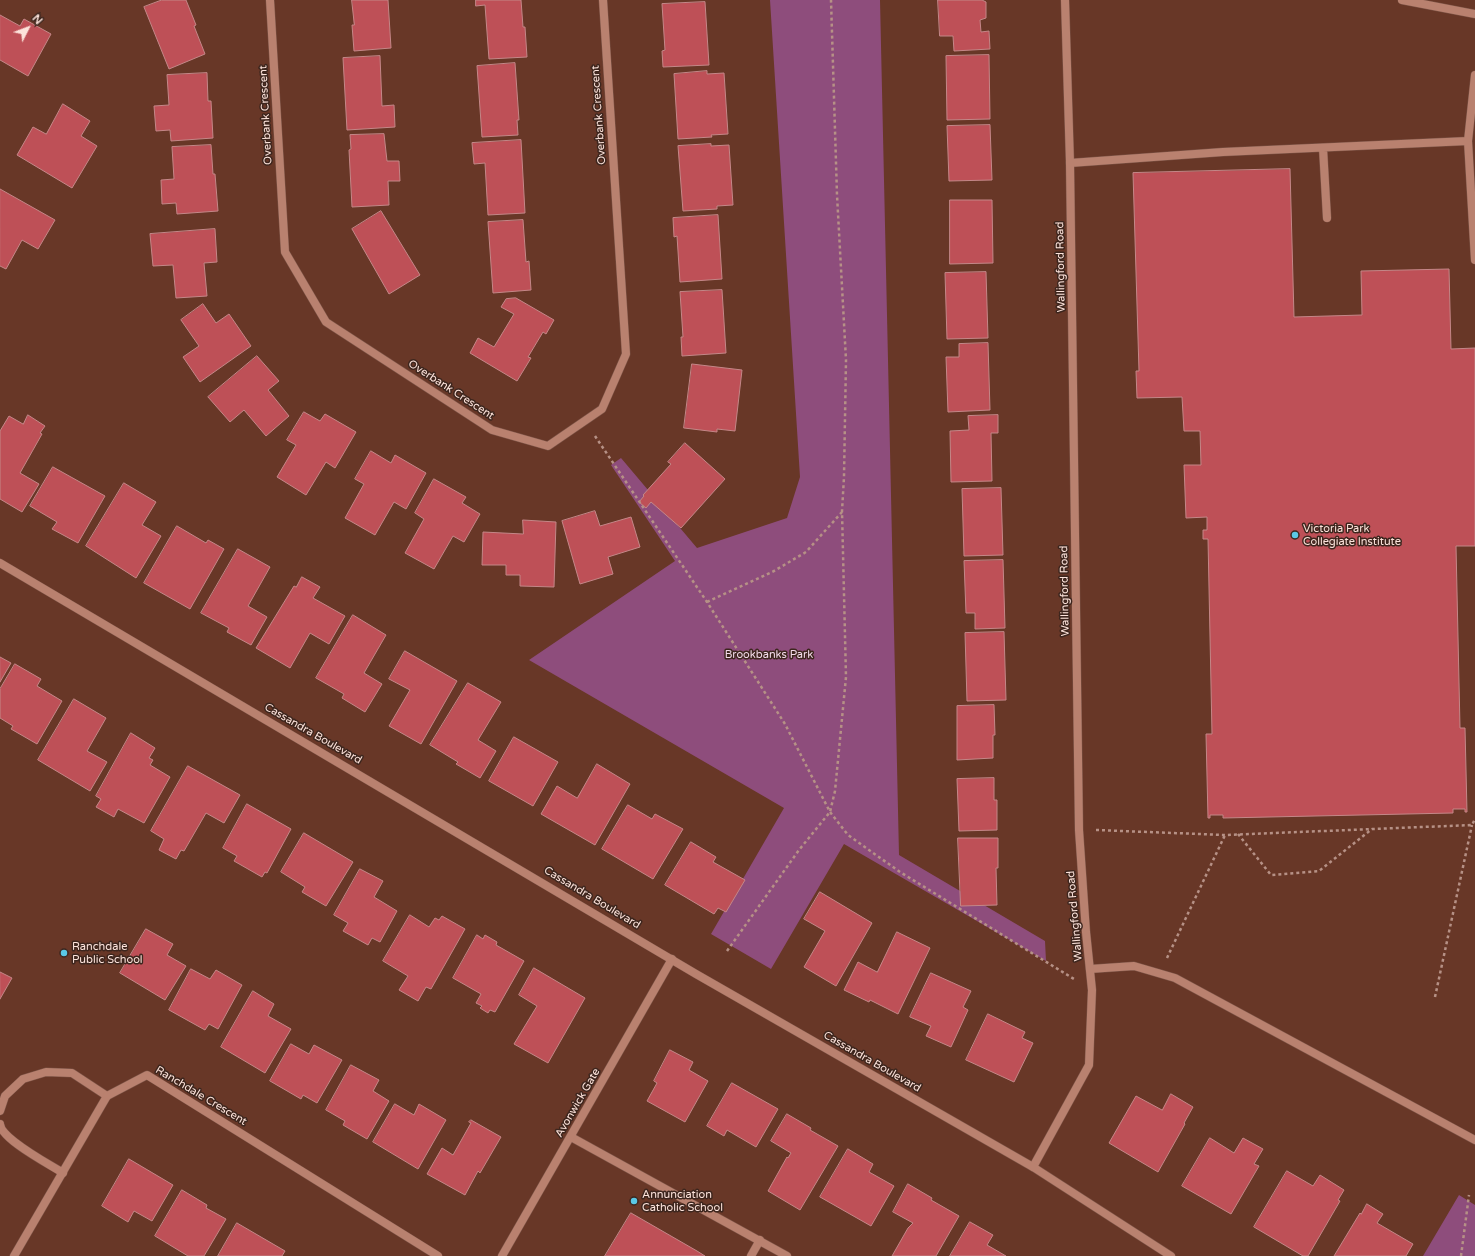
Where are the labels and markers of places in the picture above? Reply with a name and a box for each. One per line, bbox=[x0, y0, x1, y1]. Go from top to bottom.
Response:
place label: Victoria Park Collegiate Institute bbox=[1303, 522, 1401, 548]
marker: Victoria Park Collegiate Institute bbox=[1290, 530, 1300, 540]
place label: Ranchdale Public School bbox=[72, 940, 143, 966]
marker: Ranchdale Public School bbox=[59, 948, 69, 958]
place label: Annunciation Catholic School bbox=[642, 1188, 723, 1214]
marker: Annunciation Catholic School bbox=[629, 1196, 639, 1206]

